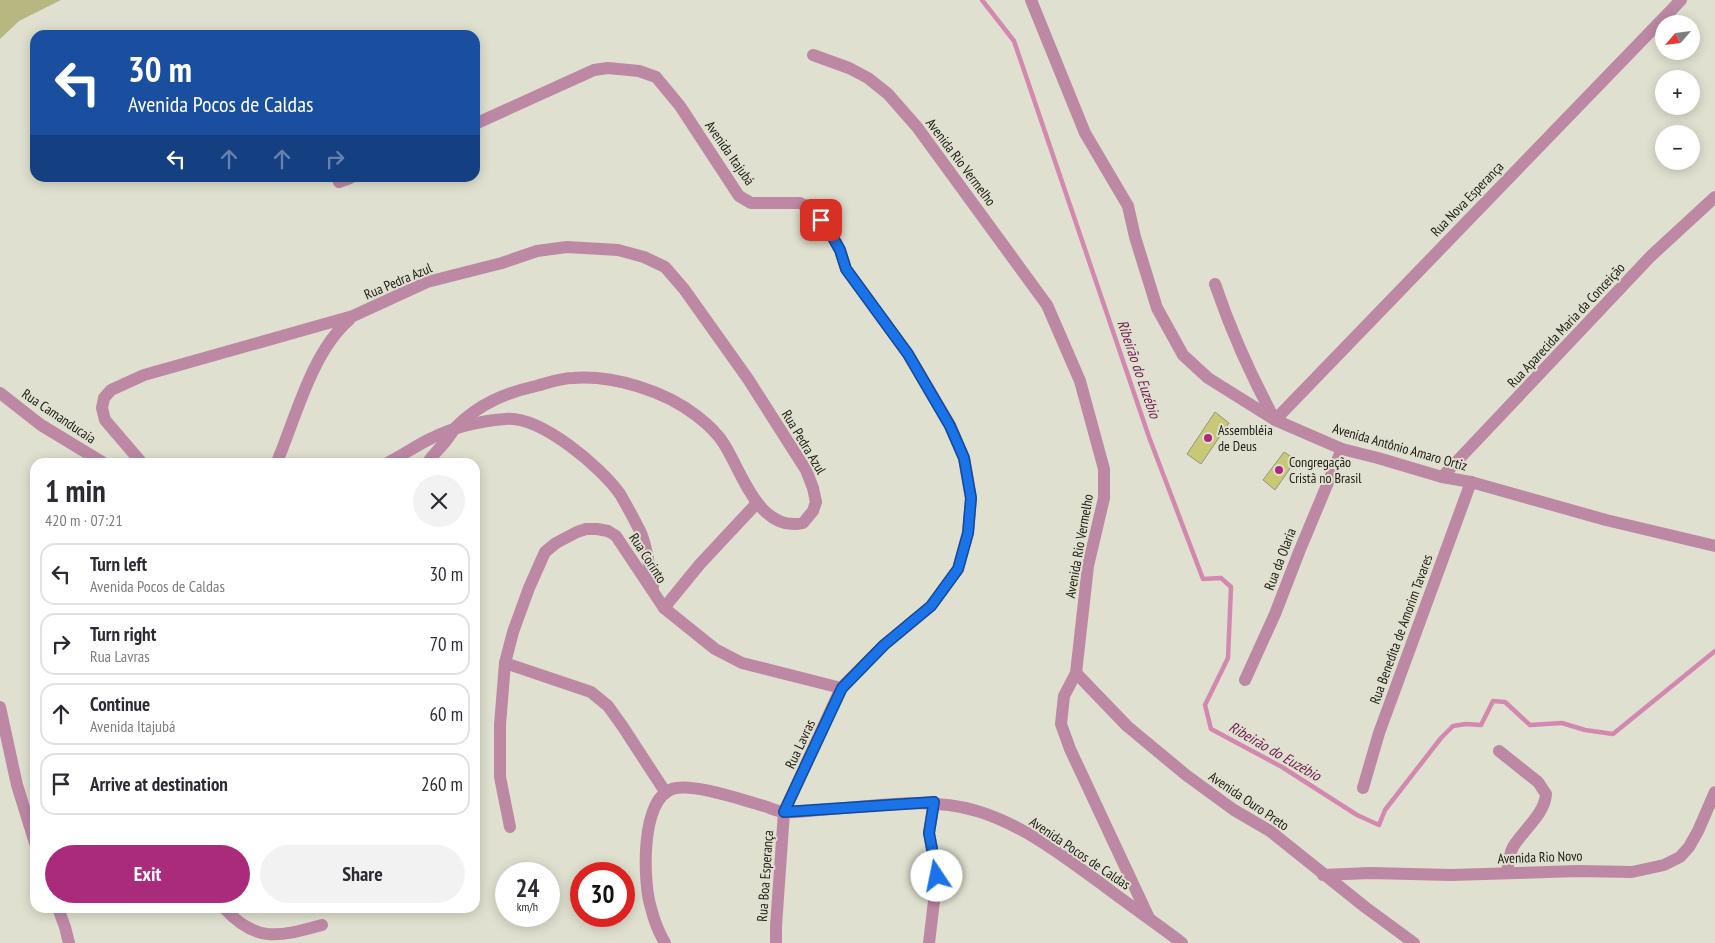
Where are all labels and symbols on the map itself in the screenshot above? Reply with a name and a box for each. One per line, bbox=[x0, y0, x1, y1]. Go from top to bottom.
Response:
north arrow bbox=[1655, 15, 1700, 60]
street label: Avenida Rio Vermelho bbox=[922, 114, 1000, 210]
street label: Avenida Itajubá bbox=[701, 117, 759, 189]
street label: Rua Nova Esperança bbox=[1427, 158, 1507, 240]
pin bbox=[800, 199, 842, 241]
street label: Rua Pedra Azul bbox=[361, 258, 435, 303]
street label: Rua Aparecida Maria da Conceição bbox=[1503, 259, 1629, 391]
water label: Ribeirão do Euzébio bbox=[1113, 317, 1165, 422]
street label: Rua Camanducaia bbox=[19, 385, 99, 447]
street label: Rua Pedra Azul bbox=[778, 407, 831, 478]
street label: Avenida Antônio Amaro Ortiz bbox=[1331, 419, 1469, 475]
place label: Assembléia de Deus bbox=[1218, 421, 1273, 455]
marker: Assembléia de Deus bbox=[1202, 432, 1214, 444]
place label: Congregação Cristã no Brasil bbox=[1289, 453, 1362, 487]
marker: Congregação Cristã no Brasil bbox=[1273, 464, 1285, 476]
street label: Avenida Rio Vermelho bbox=[1061, 493, 1097, 599]
street label: Rua da Olaria bbox=[1260, 525, 1300, 593]
street label: Rua Corinto bbox=[625, 530, 671, 586]
street label: Rua Benedita de Amorim Tavares bbox=[1366, 551, 1437, 706]
street label: Rua Lavras bbox=[781, 716, 819, 771]
water label: Ribeirão do Euzébio bbox=[1226, 717, 1326, 786]
street label: Avenida Ouro Preto bbox=[1205, 767, 1293, 835]
street label: Avenida Pocos de Caldas bbox=[1026, 813, 1134, 894]
street label: Rua Boa Esperança bbox=[753, 830, 777, 922]
street label: Avenida Rio Novo bbox=[1497, 847, 1583, 867]
position arrow bbox=[910, 849, 962, 901]
speed limit sign: 30 bbox=[570, 862, 635, 927]

